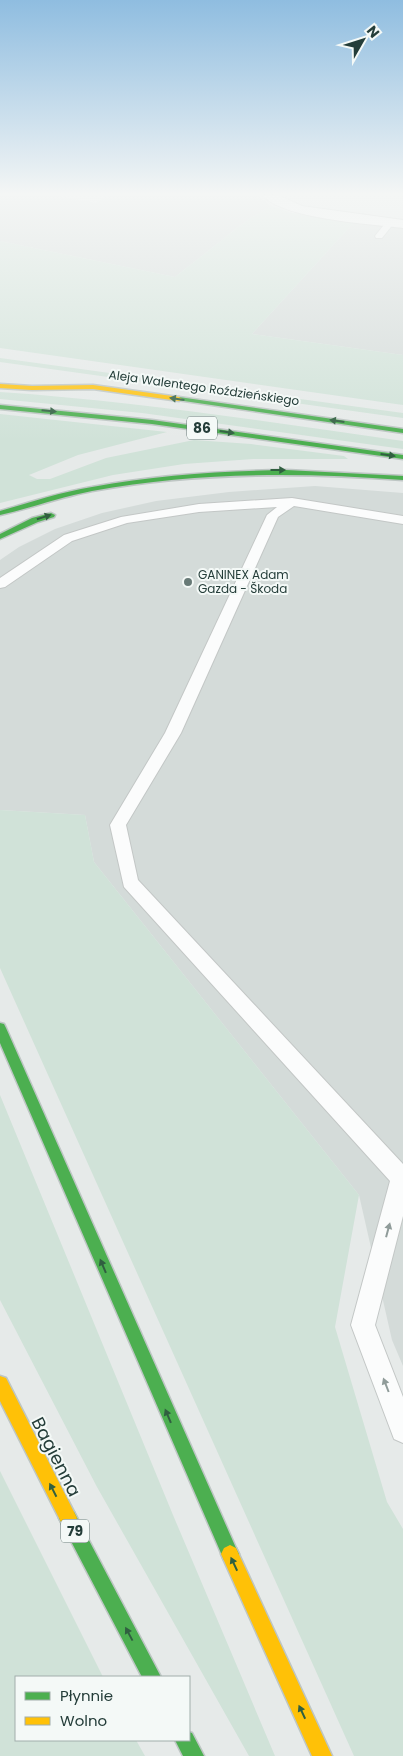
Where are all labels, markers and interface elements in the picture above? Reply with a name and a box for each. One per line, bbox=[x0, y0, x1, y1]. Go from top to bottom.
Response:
north arrow bbox=[338, 15, 388, 65]
text: N bbox=[362, 21, 384, 42]
street label: Aleja Walentego Roździeńskiego bbox=[108, 366, 301, 409]
one-way arrow bbox=[168, 394, 184, 402]
one-way arrow bbox=[41, 407, 57, 415]
road number: 86 bbox=[187, 416, 217, 439]
one-way arrow bbox=[329, 417, 345, 425]
one-way arrow bbox=[220, 428, 236, 436]
one-way arrow bbox=[381, 451, 397, 459]
one-way arrow bbox=[270, 466, 286, 474]
one-way arrow bbox=[37, 513, 52, 520]
place label: GANINEX Adam Gazda - Škoda bbox=[198, 566, 289, 597]
marker: GANINEX Adam Gazda - Škoda bbox=[182, 576, 194, 588]
one-way arrow bbox=[384, 1222, 392, 1237]
one-way arrow bbox=[99, 1259, 107, 1273]
one-way arrow bbox=[382, 1377, 390, 1392]
one-way arrow bbox=[163, 1408, 171, 1423]
street label: Bagienna bbox=[26, 1413, 87, 1501]
one-way arrow bbox=[49, 1483, 57, 1498]
road number: 79 bbox=[61, 1520, 89, 1542]
one-way arrow bbox=[230, 1557, 238, 1571]
one-way arrow bbox=[125, 1627, 133, 1642]
legend bbox=[15, 1676, 190, 1741]
text: Płynnie bbox=[60, 1685, 113, 1706]
one-way arrow bbox=[297, 1705, 305, 1719]
text: Wolno bbox=[60, 1710, 107, 1731]

